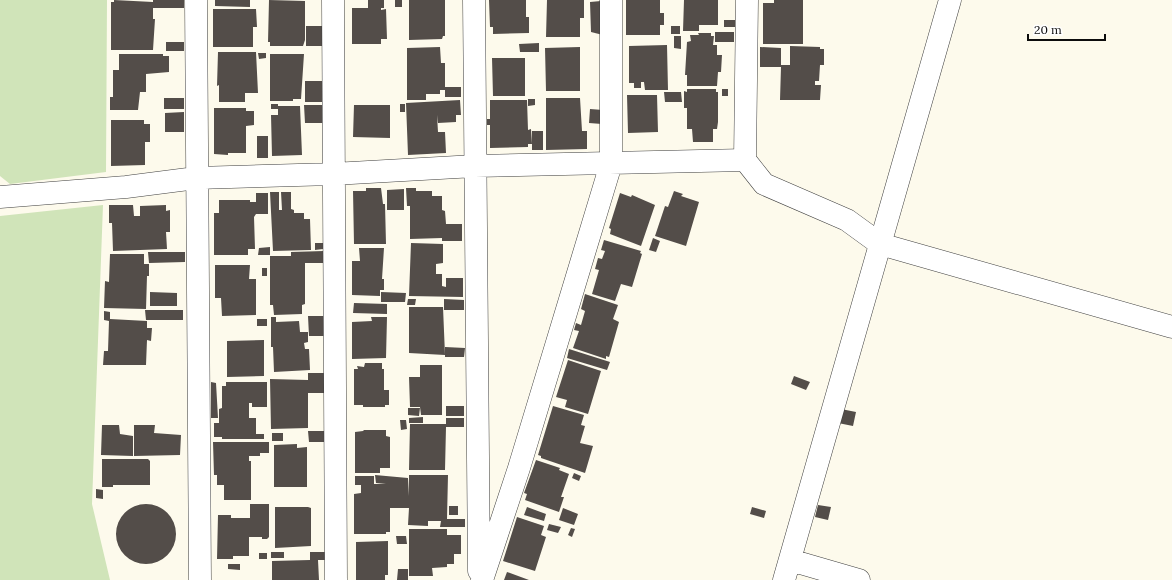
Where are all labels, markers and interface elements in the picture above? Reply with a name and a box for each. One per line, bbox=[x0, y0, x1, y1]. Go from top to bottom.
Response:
scale bar bbox=[1028, 16, 1105, 42]
text: 20 m bbox=[1034, 22, 1062, 37]

